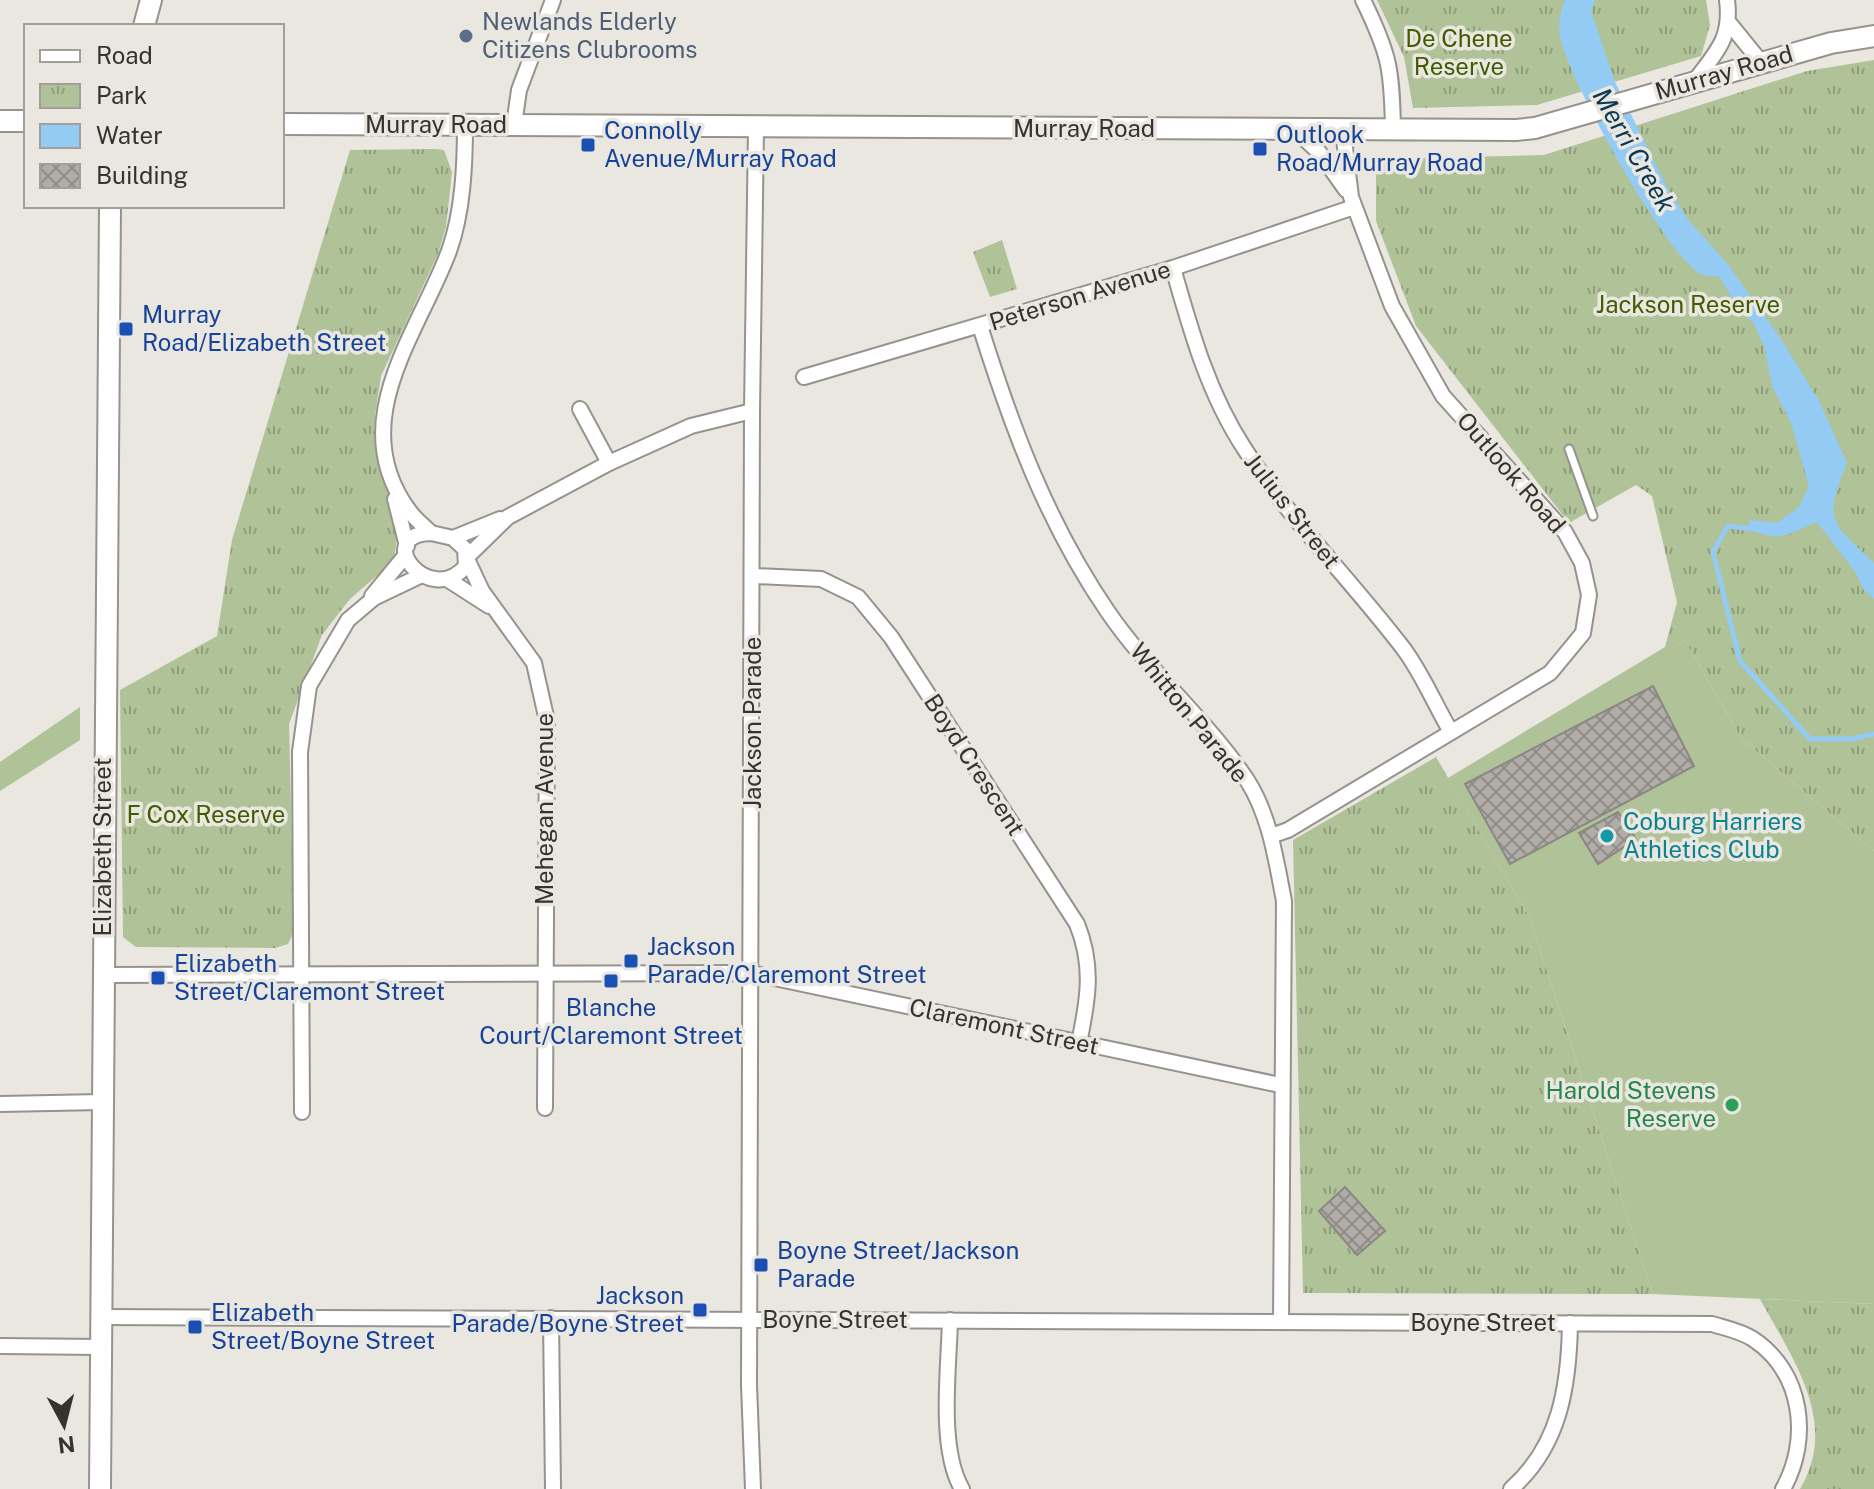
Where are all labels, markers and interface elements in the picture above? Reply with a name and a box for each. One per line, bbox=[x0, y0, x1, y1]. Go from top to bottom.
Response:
place label: Newlands Elderly Citizens Clubrooms bbox=[482, 7, 697, 63]
legend bbox=[24, 24, 284, 208]
park label: De Chene Reserve bbox=[1405, 24, 1513, 80]
marker: Newlands Elderly Citizens Clubrooms bbox=[457, 27, 475, 45]
street label: Murray Road bbox=[1652, 39, 1796, 105]
text: Road bbox=[96, 41, 153, 69]
text: Park bbox=[96, 81, 147, 109]
water label: Merri Creek bbox=[1587, 82, 1682, 217]
street label: Murray Road bbox=[365, 110, 507, 138]
street label: Murray Road bbox=[1013, 114, 1155, 142]
place label: Connolly Avenue/Murray Road bbox=[604, 116, 837, 172]
place label: Outlook Road/Murray Road bbox=[1276, 120, 1483, 176]
text: Water bbox=[96, 121, 163, 149]
marker: Connolly Avenue/Murray Road bbox=[579, 136, 597, 154]
marker: Outlook Road/Murray Road bbox=[1251, 140, 1269, 158]
text: Building bbox=[96, 161, 188, 189]
street label: Peterson Avenue bbox=[986, 254, 1174, 336]
park label: Jackson Reserve bbox=[1596, 290, 1780, 318]
place label: Murray Road/Elizabeth Street bbox=[142, 300, 386, 356]
marker: Murray Road/Elizabeth Street bbox=[117, 320, 135, 338]
street label: Outlook Road bbox=[1452, 406, 1572, 538]
street label: Julius Street bbox=[1239, 447, 1346, 574]
street label: Jackson Parade bbox=[738, 637, 766, 809]
street label: Whitton Parade bbox=[1125, 637, 1255, 788]
street label: Boyd Crescent bbox=[919, 689, 1031, 840]
street label: Mehegan Avenue bbox=[530, 713, 558, 905]
street label: Elizabeth Street bbox=[88, 757, 116, 937]
park label: F Cox Reserve bbox=[127, 800, 285, 828]
place label: Coburg Harriers Athletics Club bbox=[1623, 807, 1803, 863]
marker: Coburg Harriers Athletics Club bbox=[1598, 827, 1616, 845]
place label: Jackson Parade/Claremont Street bbox=[647, 932, 927, 988]
place label: Elizabeth Street/Claremont Street bbox=[174, 949, 445, 1005]
marker: Jackson Parade/Claremont Street bbox=[622, 952, 640, 970]
marker: Elizabeth Street/Claremont Street bbox=[149, 969, 167, 987]
marker: Blanche Court/Claremont Street bbox=[602, 972, 620, 990]
street label: Claremont Street bbox=[907, 992, 1101, 1060]
place label: Blanche Court/Claremont Street bbox=[479, 993, 743, 1049]
place label: Harold Stevens Reserve bbox=[1546, 1076, 1716, 1132]
marker: Harold Stevens Reserve bbox=[1723, 1096, 1741, 1114]
place label: Boyne Street/Jackson Parade bbox=[777, 1236, 1019, 1292]
marker: Boyne Street/Jackson Parade bbox=[752, 1256, 770, 1274]
place label: Jackson Parade/Boyne Street bbox=[451, 1281, 684, 1337]
place label: Elizabeth Street/Boyne Street bbox=[211, 1298, 435, 1354]
marker: Jackson Parade/Boyne Street bbox=[691, 1301, 709, 1319]
street label: Boyne Street bbox=[762, 1305, 908, 1333]
street label: Boyne Street bbox=[1410, 1308, 1556, 1336]
marker: Elizabeth Street/Boyne Street bbox=[186, 1318, 204, 1336]
north arrow bbox=[24, 1385, 104, 1465]
text: N bbox=[56, 1431, 77, 1459]

